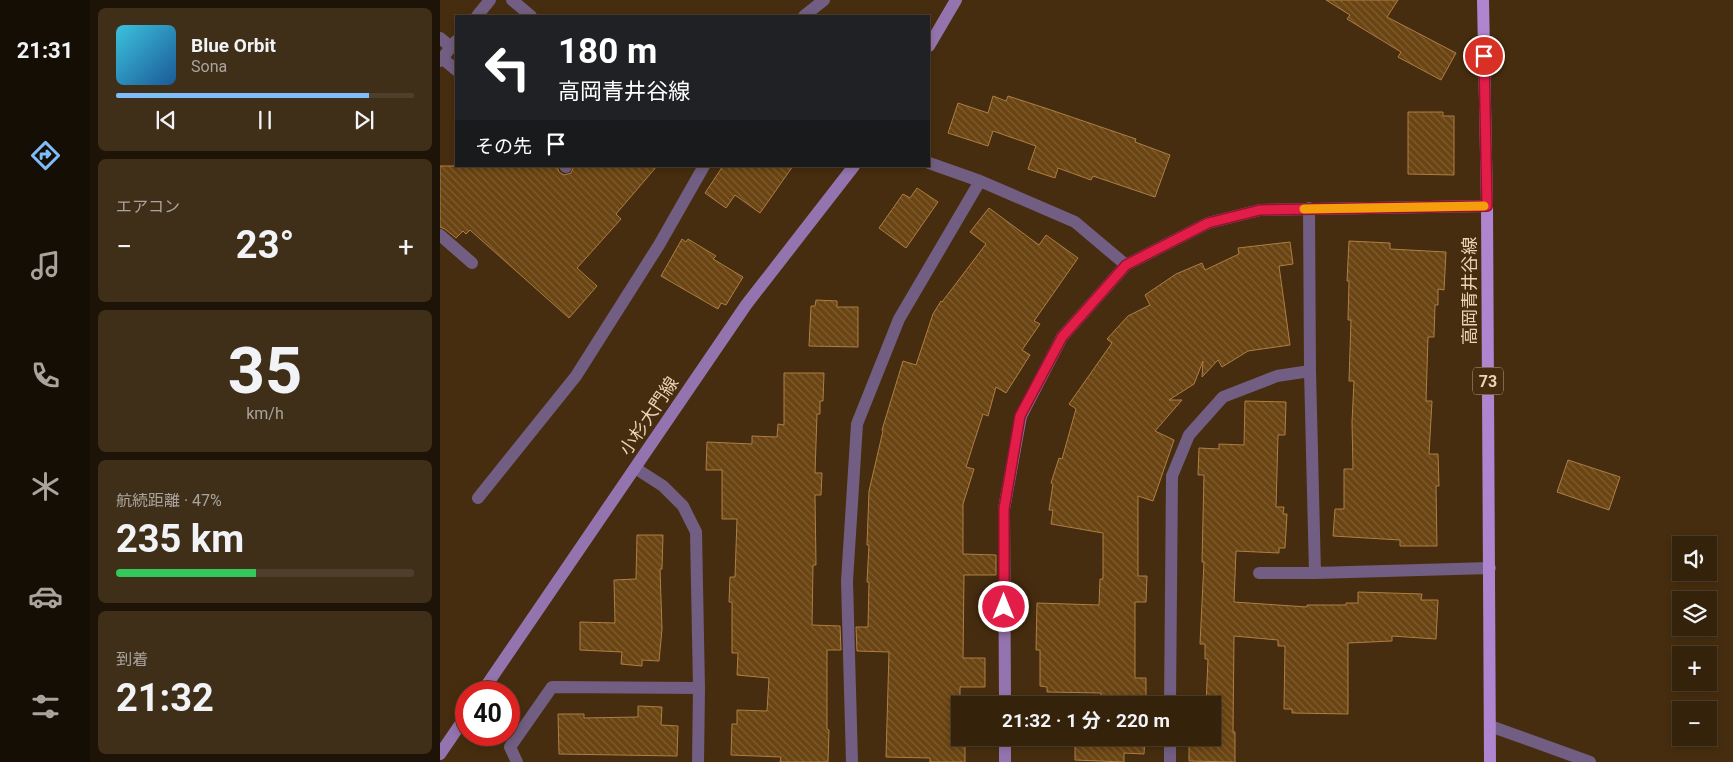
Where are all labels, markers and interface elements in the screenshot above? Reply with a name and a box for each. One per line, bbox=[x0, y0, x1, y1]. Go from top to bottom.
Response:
text: 180 m bbox=[558, 31, 657, 72]
text: Blue Orbit bbox=[191, 34, 276, 57]
icon: left bbox=[475, 35, 540, 100]
pin bbox=[1463, 35, 1505, 77]
text: 21:31 bbox=[17, 38, 73, 63]
icon: arrive bbox=[1470, 42, 1498, 70]
text: Sona bbox=[191, 57, 227, 76]
text: 高岡青井谷線 bbox=[558, 79, 690, 104]
icon: previous bbox=[152, 106, 180, 134]
icon: pause bbox=[251, 106, 279, 134]
icon: next bbox=[350, 106, 378, 134]
icon: arrive bbox=[542, 130, 570, 158]
text: その先 bbox=[475, 135, 532, 158]
icon: directions bbox=[28, 138, 63, 173]
text: エアコン bbox=[116, 197, 180, 216]
text: 23° bbox=[236, 223, 294, 267]
text: − bbox=[116, 230, 132, 263]
text: + bbox=[398, 230, 414, 263]
street label: 高岡青井谷線 bbox=[1459, 237, 1480, 345]
icon: music bbox=[28, 248, 63, 283]
text: 35 bbox=[228, 333, 302, 409]
icon: phone bbox=[28, 358, 63, 393]
road number: 73 bbox=[1473, 368, 1503, 394]
street label: 小杉大門線 bbox=[615, 373, 682, 459]
text: km/h bbox=[246, 404, 284, 423]
icon: climate bbox=[28, 469, 63, 504]
text: 航続距離 · 47% bbox=[116, 491, 222, 510]
text: 235 km bbox=[116, 517, 244, 561]
map controls bbox=[1672, 536, 1717, 746]
button: sound bbox=[1672, 536, 1717, 581]
icon: car bbox=[28, 579, 63, 614]
position arrow bbox=[977, 580, 1029, 632]
button: layers bbox=[1672, 591, 1717, 636]
button: + bbox=[1672, 646, 1717, 691]
text: 到着 bbox=[116, 650, 148, 669]
text: 21:32 bbox=[116, 676, 214, 720]
speed limit sign: 40 bbox=[455, 681, 520, 746]
icon: filters bbox=[28, 689, 63, 724]
button: − bbox=[1672, 701, 1717, 746]
text: 21:32 · 1 分 · 220 m bbox=[1002, 709, 1170, 732]

